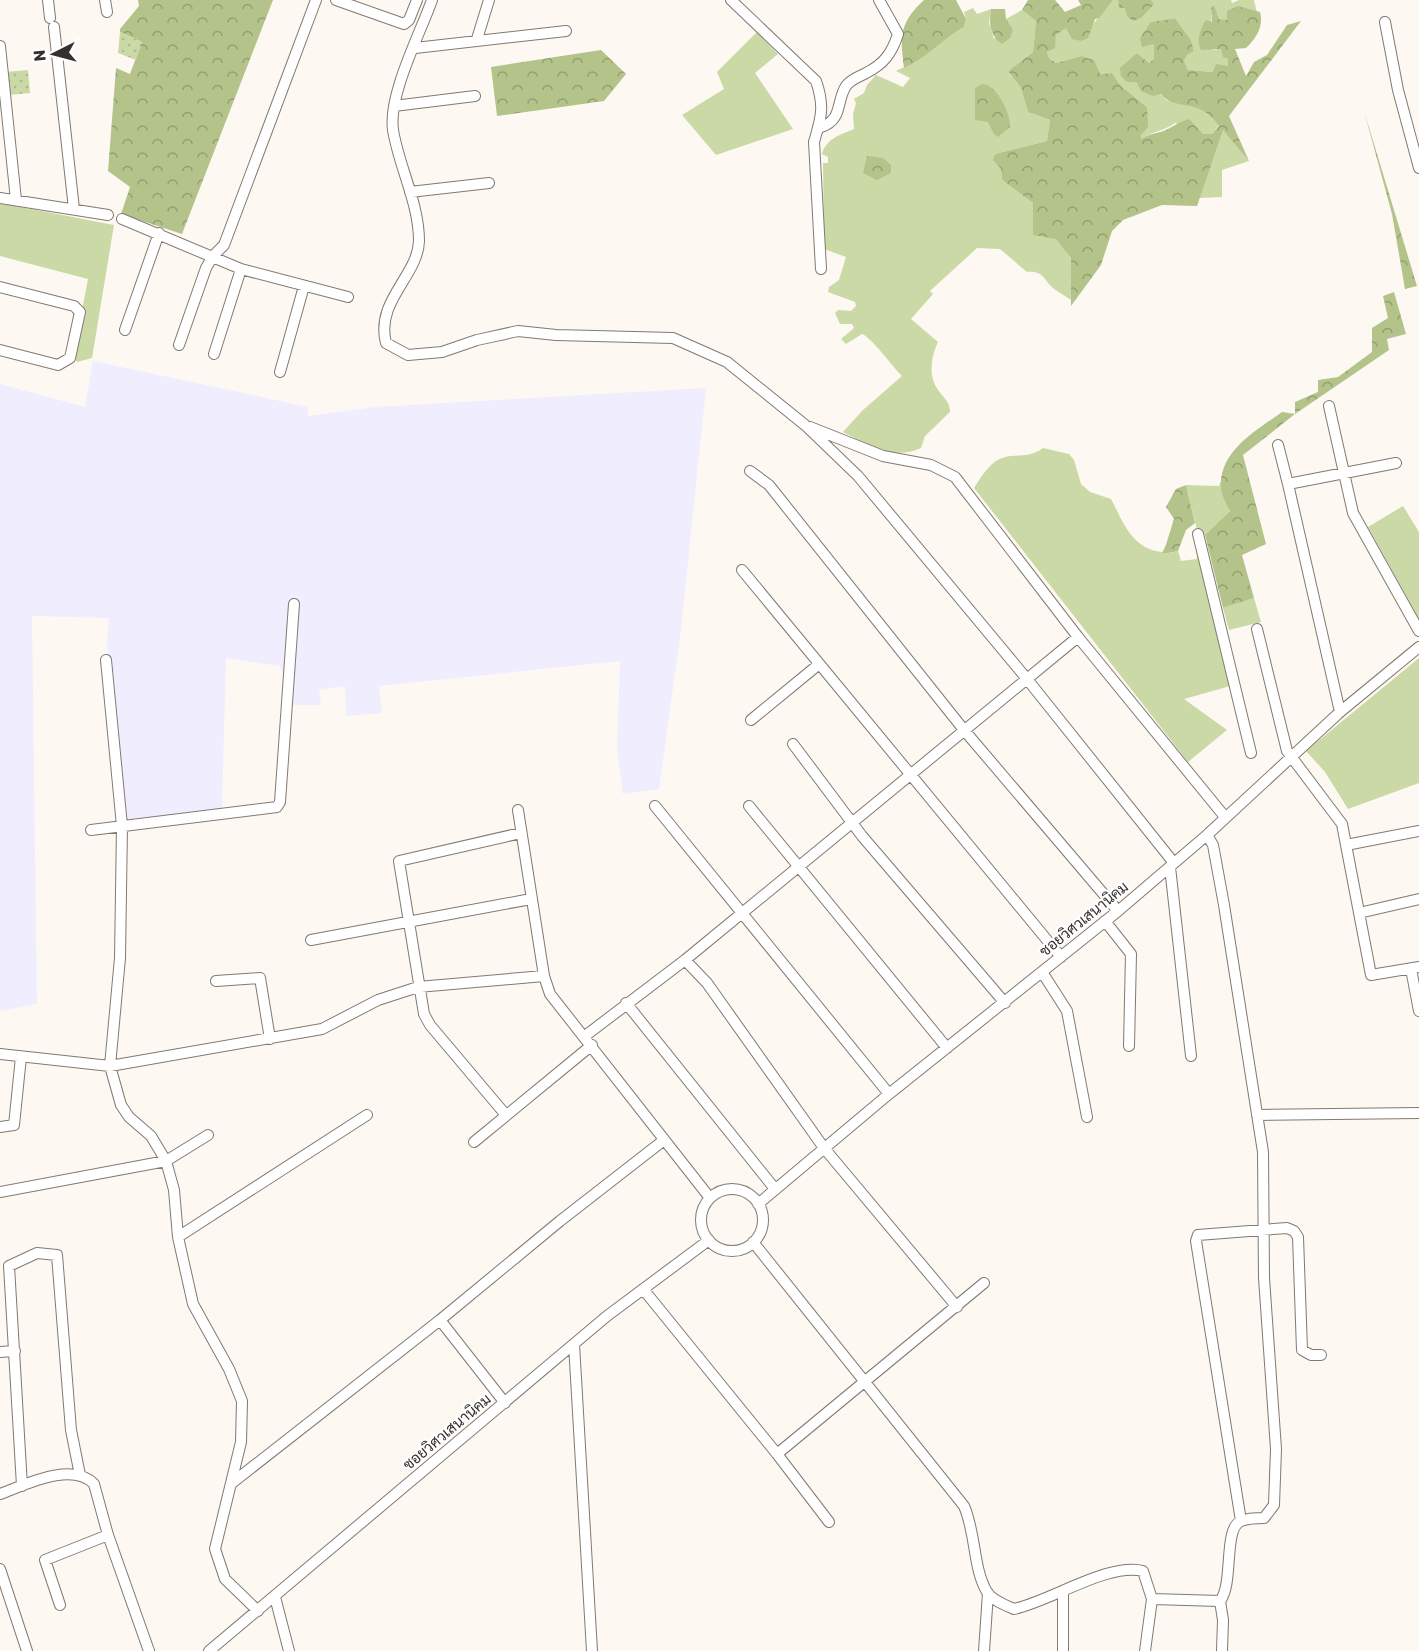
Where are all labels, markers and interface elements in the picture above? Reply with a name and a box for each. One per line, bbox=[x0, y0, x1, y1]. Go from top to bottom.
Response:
north arrow bbox=[24, 24, 84, 84]
text: N bbox=[30, 49, 50, 62]
street label: ซอยวิศวเสนานิคม bbox=[1036, 878, 1132, 960]
street label: ซอยวิศวเสนานิคม bbox=[399, 1390, 495, 1474]

